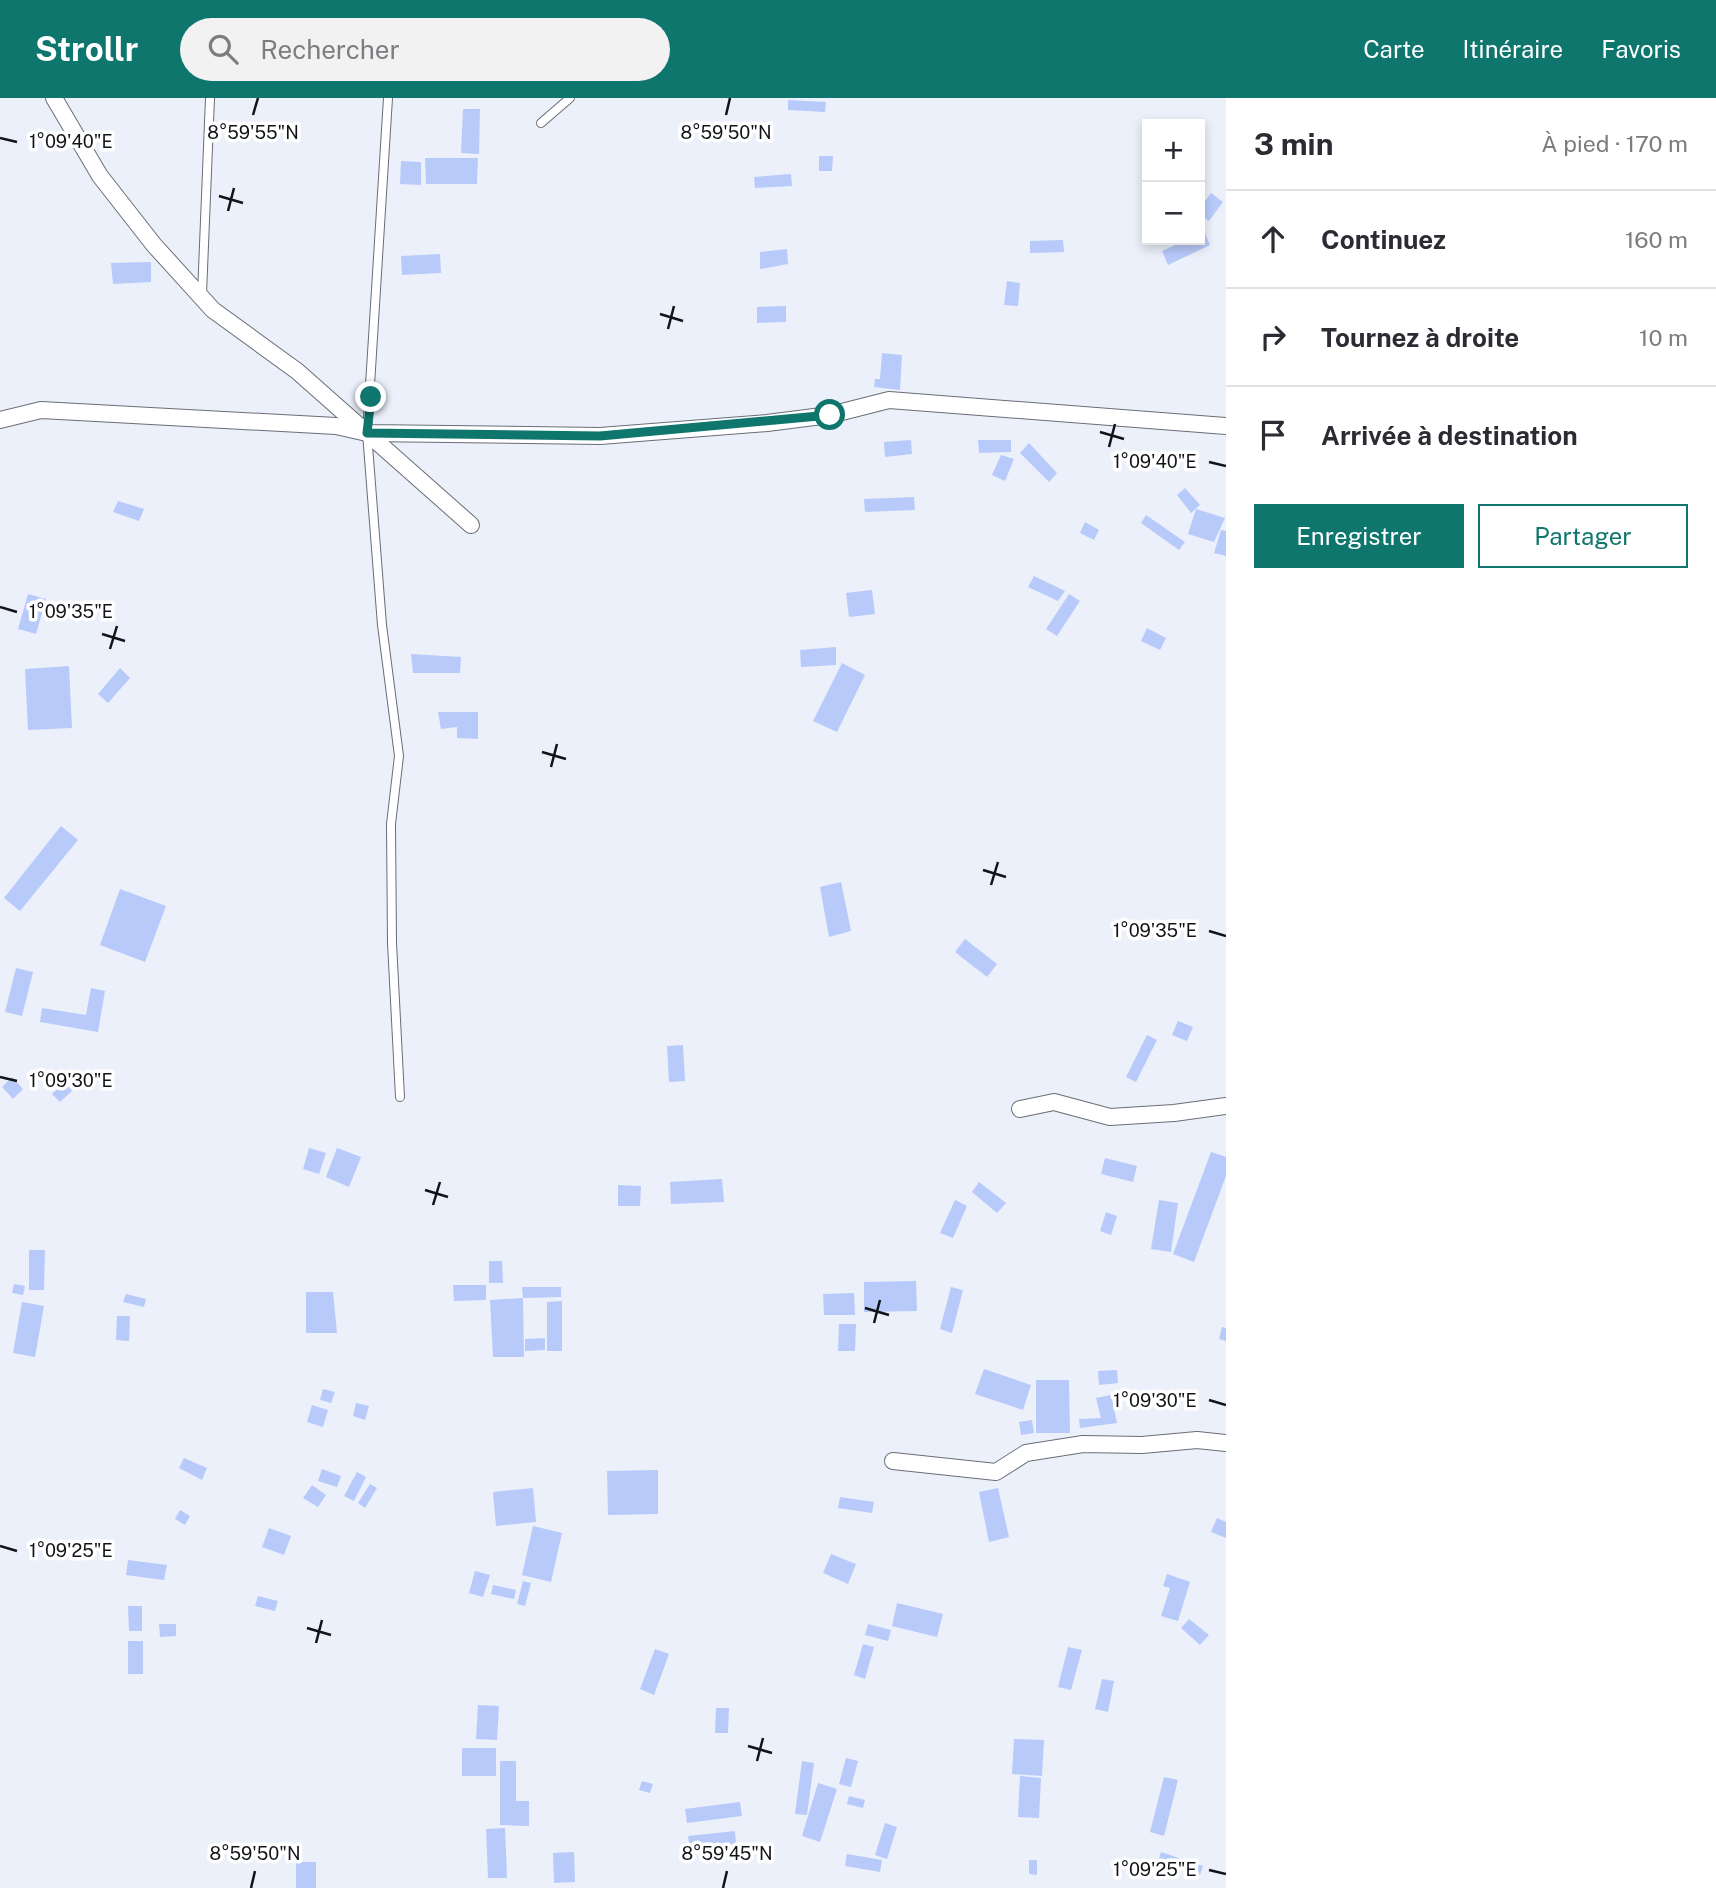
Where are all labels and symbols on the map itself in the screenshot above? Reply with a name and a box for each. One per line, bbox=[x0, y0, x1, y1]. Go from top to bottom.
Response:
text: 8°59'55"N bbox=[207, 122, 299, 143]
text: 8°59'50"N bbox=[681, 122, 772, 143]
text: 1°09'40"E bbox=[29, 131, 113, 152]
route end bbox=[355, 381, 386, 412]
route start bbox=[814, 399, 845, 430]
text: 1°09'40"E bbox=[1113, 451, 1197, 472]
text: 1°09'35"E bbox=[29, 601, 113, 622]
text: 1°09'35"E bbox=[1113, 920, 1197, 941]
text: 1°09'30"E bbox=[29, 1070, 113, 1091]
text: 1°09'30"E bbox=[1113, 1390, 1197, 1411]
text: 1°09'25"E bbox=[29, 1540, 113, 1561]
text: 8°59'50"N bbox=[210, 1843, 301, 1864]
text: 8°59'45"N bbox=[681, 1843, 773, 1864]
text: 1°09'25"E bbox=[1113, 1859, 1197, 1880]

